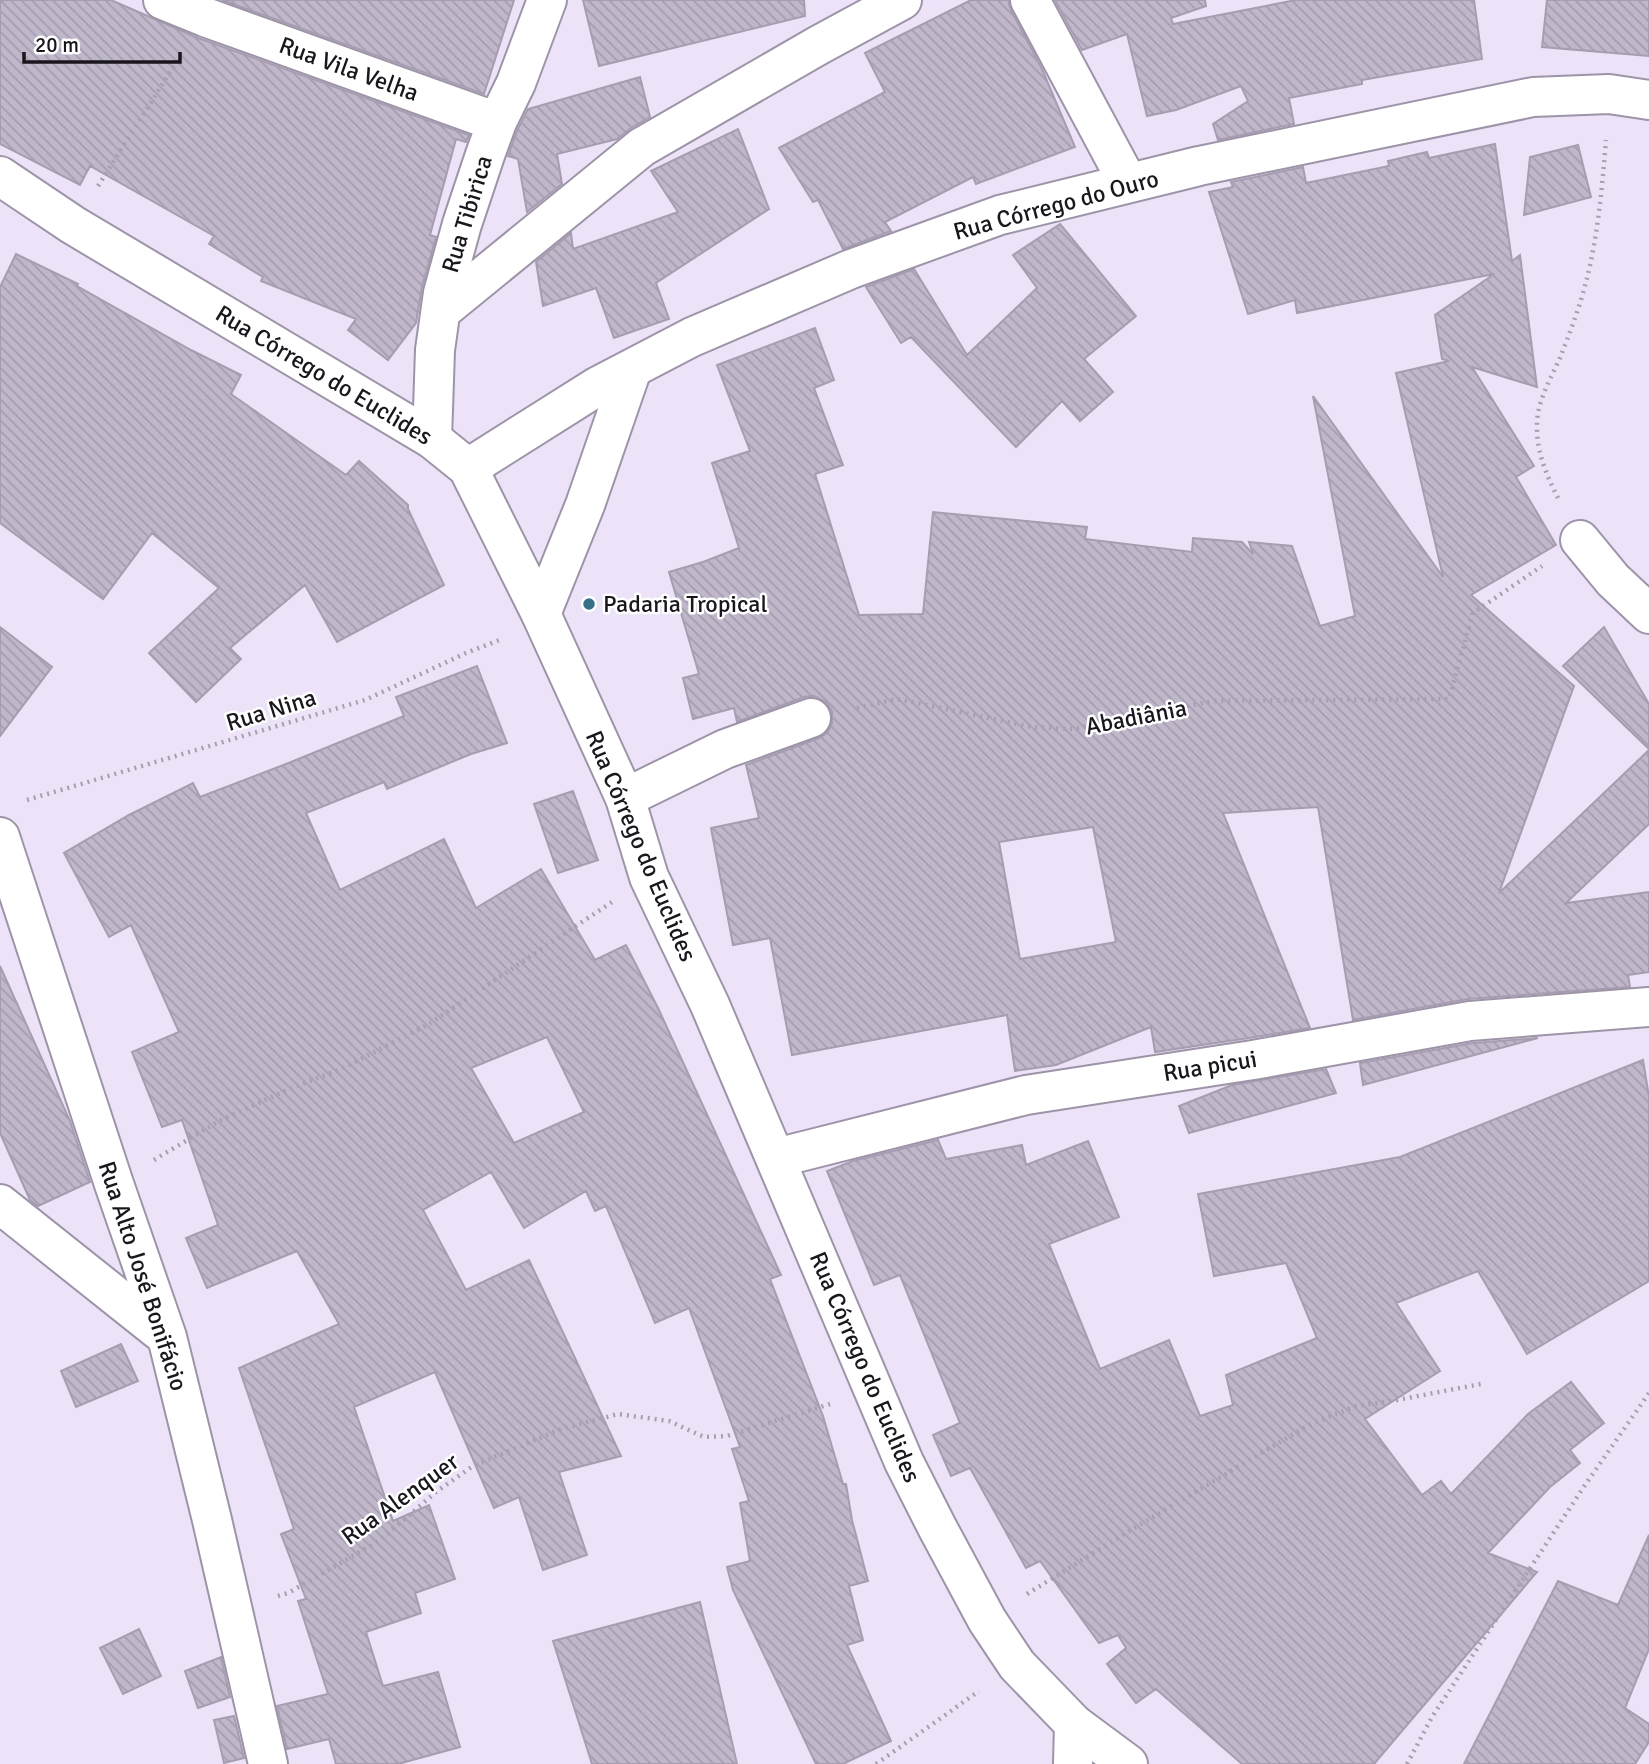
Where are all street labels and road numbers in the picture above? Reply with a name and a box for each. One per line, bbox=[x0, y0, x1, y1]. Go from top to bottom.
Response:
street label: Rua Vila Velha bbox=[275, 30, 423, 108]
street label: Rua Tibirica bbox=[435, 152, 499, 276]
street label: Rua Córrego do Ouro bbox=[950, 163, 1162, 247]
street label: Rua Córrego do Euclides bbox=[210, 298, 438, 452]
street label: Rua Nina bbox=[222, 682, 320, 738]
street label: Abadiânia bbox=[1083, 692, 1189, 742]
street label: Rua Córrego do Euclides bbox=[579, 726, 703, 966]
street label: Rua picui bbox=[1161, 1044, 1259, 1088]
street label: Rua Alto José Bonifácio bbox=[92, 1157, 194, 1395]
street label: Rua Córrego do Euclides bbox=[803, 1247, 927, 1487]
street label: Rua Alenquer bbox=[336, 1446, 465, 1552]

